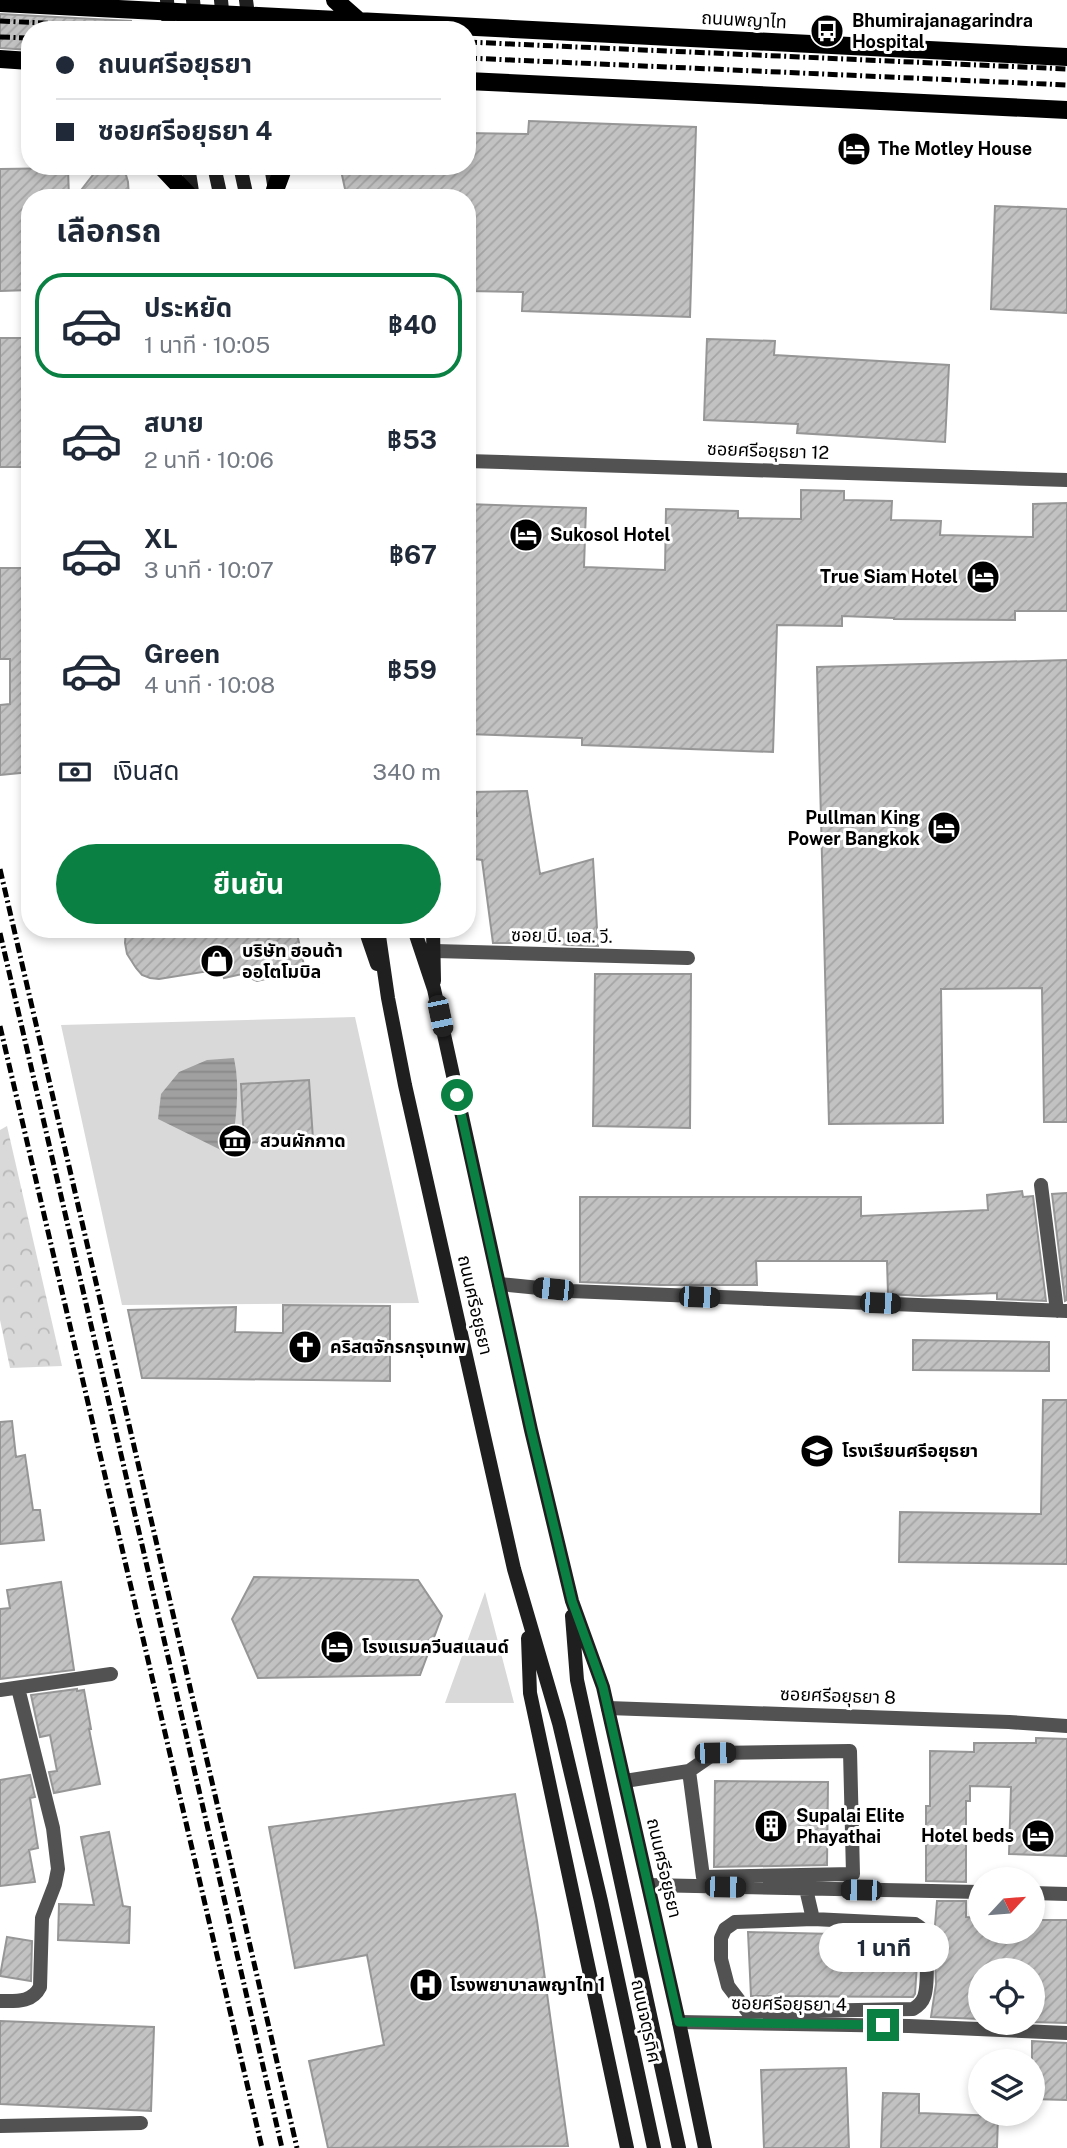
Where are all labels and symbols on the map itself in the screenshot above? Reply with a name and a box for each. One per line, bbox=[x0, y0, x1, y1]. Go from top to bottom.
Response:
street label: ถนนพญาไท bbox=[701, 7, 787, 32]
place label: Bhumirajanagarindra Hospital bbox=[852, 10, 1033, 52]
bus stop icon: Bhumirajanagarindra Hospital bbox=[808, 12, 846, 50]
hotel icon: The Motley House bbox=[835, 130, 873, 168]
place label: The Motley House bbox=[878, 138, 1032, 159]
street label: ซอยศรีอยุธยา 12 bbox=[706, 438, 830, 464]
hotel icon: Sukosol Hotel bbox=[507, 516, 545, 554]
place label: Sukosol Hotel bbox=[550, 524, 671, 545]
hotel icon: True Siam Hotel bbox=[964, 558, 1002, 596]
place label: True Siam Hotel bbox=[820, 566, 958, 587]
place label: Pullman King Power Bangkok bbox=[787, 807, 921, 849]
hotel icon: Pullman King Power Bangkok bbox=[925, 809, 963, 847]
street label: ซอย บี. เอส. วี. bbox=[511, 924, 613, 947]
place label: บริษัท ฮอนด้า ออโตโมบิล bbox=[242, 940, 343, 982]
shop icon: บริษัท ฮอนด้า ออโตโมบิล bbox=[198, 942, 236, 980]
car bbox=[426, 993, 455, 1039]
route start bbox=[441, 1079, 473, 1111]
museum icon: สวนผักกาด bbox=[216, 1122, 254, 1160]
place label: สวนผักกาด bbox=[260, 1130, 346, 1151]
street label: ถนนศรีอยุธยา bbox=[453, 1253, 497, 1357]
car bbox=[532, 1276, 575, 1302]
car bbox=[678, 1286, 721, 1308]
car bbox=[859, 1292, 902, 1314]
church icon: คริสตจักรกรุงเทพ bbox=[286, 1328, 324, 1366]
place label: คริสตจักรกรุงเทพ bbox=[330, 1336, 466, 1358]
school or university icon: โรงเรียนศรีอยุธยา bbox=[798, 1432, 836, 1470]
place label: โรงเรียนศรีอยุธยา bbox=[842, 1440, 978, 1462]
hotel icon: โรงแรมควีนสแลนด์ bbox=[318, 1628, 356, 1666]
place label: โรงแรมควีนสแลนด์ bbox=[362, 1636, 509, 1657]
street label: ซอยศรีอยุธยา 8 bbox=[780, 1683, 896, 1709]
car bbox=[694, 1742, 737, 1764]
place label: Supalai Elite Phayathai bbox=[796, 1805, 905, 1847]
building icon: Supalai Elite Phayathai bbox=[752, 1807, 790, 1845]
street label: ถนนศรีอยุธยา bbox=[642, 1816, 686, 1920]
hotel icon: Hotel beds bbox=[1019, 1817, 1057, 1855]
place label: Hotel beds bbox=[921, 1825, 1014, 1846]
north arrow bbox=[968, 1867, 1045, 1944]
car bbox=[704, 1876, 747, 1898]
car bbox=[840, 1879, 883, 1901]
callout: 1 นาที bbox=[818, 1924, 948, 1972]
hospital icon: โรงพยาบาลพญาไท 1 bbox=[407, 1966, 445, 2004]
place label: โรงพยาบาลพญาไท 1 bbox=[450, 1974, 605, 1995]
street label: ถนนจตุรทิศ bbox=[626, 1977, 666, 2065]
street label: ซอยศรีอยุธยา 4 bbox=[731, 1992, 847, 2016]
route end bbox=[867, 2009, 899, 2041]

